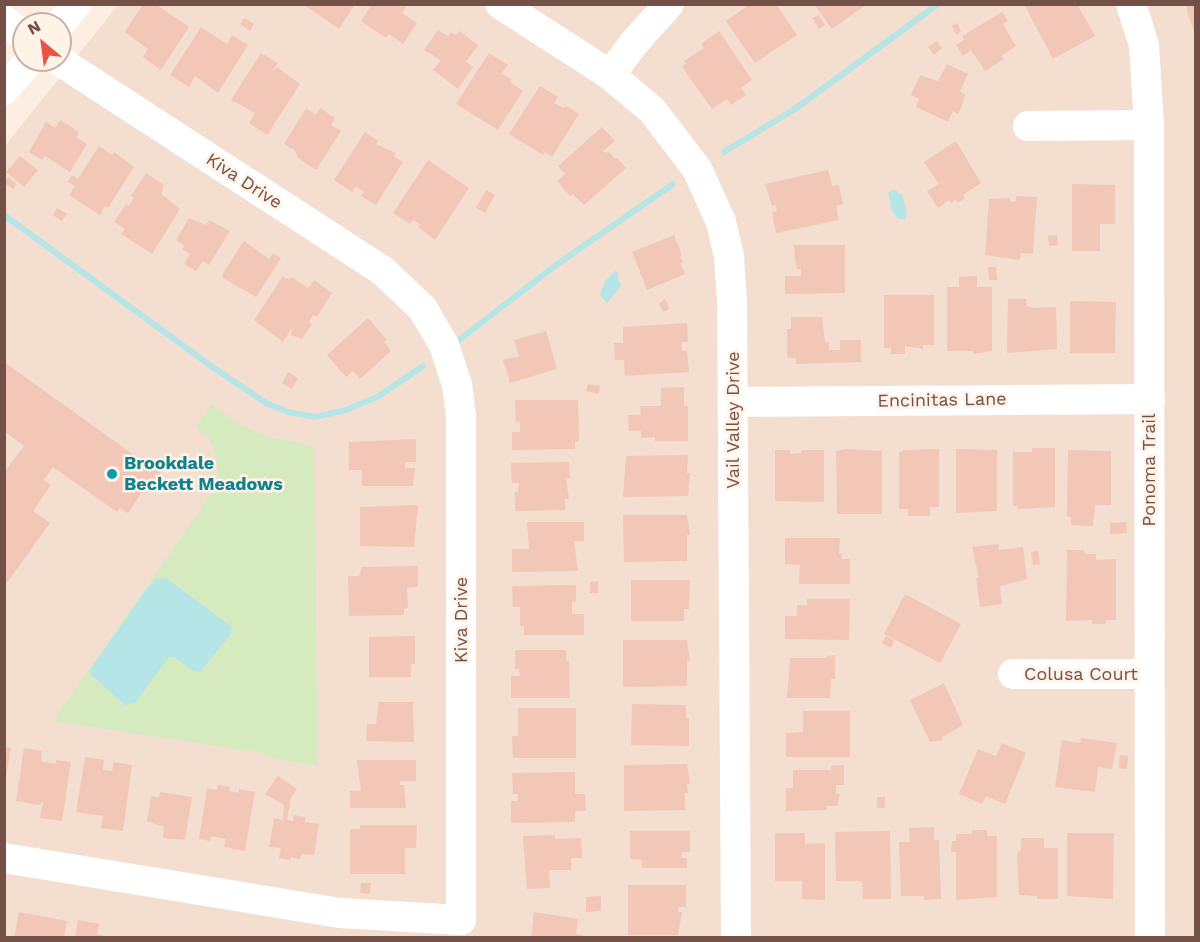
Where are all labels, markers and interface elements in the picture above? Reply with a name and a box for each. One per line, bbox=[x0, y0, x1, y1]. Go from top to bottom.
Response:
north arrow bbox=[12, 12, 72, 72]
text: N bbox=[24, 16, 44, 39]
street label: Kiva Drive bbox=[202, 148, 286, 214]
street label: Vail Valley Drive bbox=[722, 350, 744, 490]
street label: Encinitas Lane bbox=[877, 388, 1007, 412]
street label: Ponoma Trail bbox=[1138, 413, 1160, 527]
place label: Brookdale Beckett Meadows bbox=[124, 453, 283, 496]
marker: Brookdale Beckett Meadows bbox=[105, 467, 119, 481]
street label: Kiva Drive bbox=[450, 577, 472, 663]
street label: Colusa Court bbox=[1024, 663, 1138, 685]

